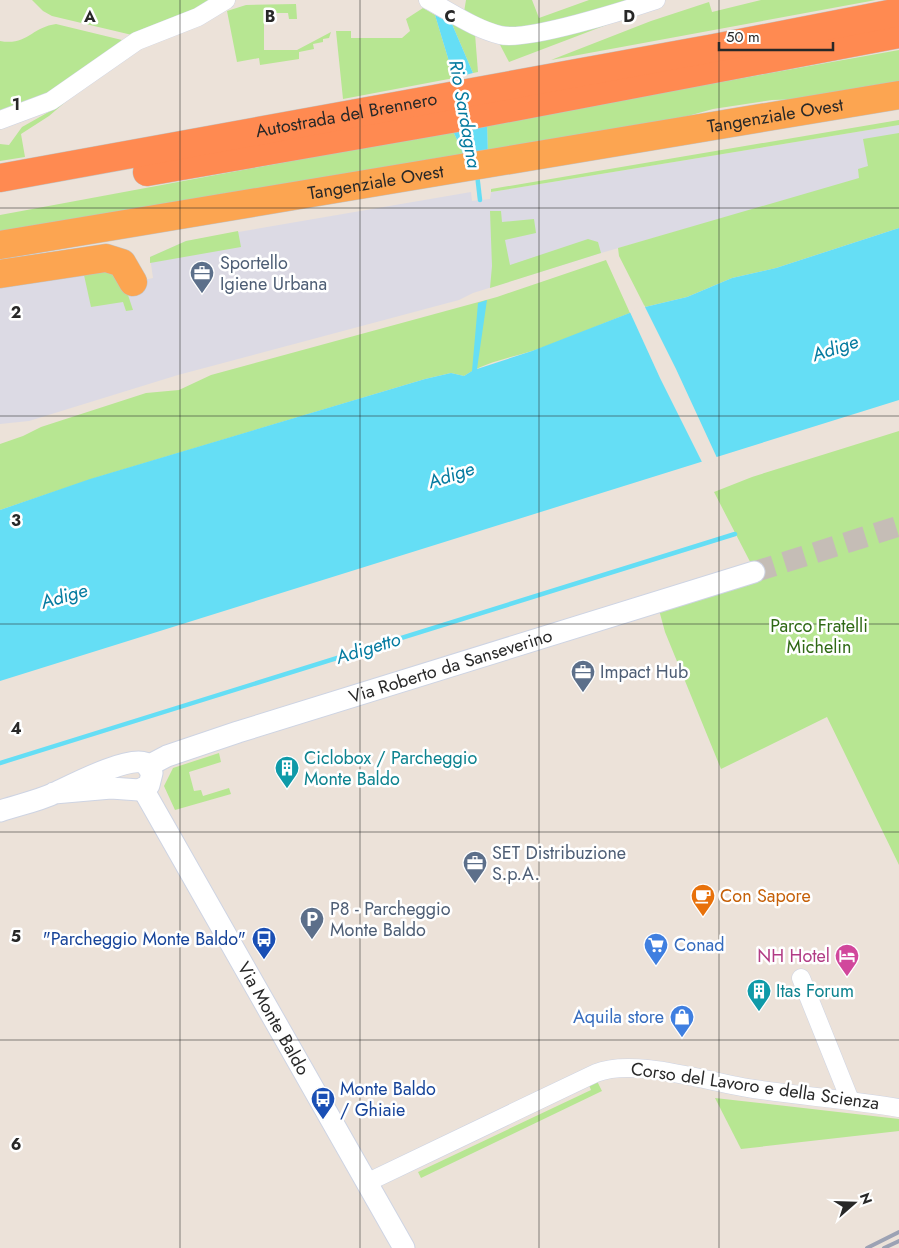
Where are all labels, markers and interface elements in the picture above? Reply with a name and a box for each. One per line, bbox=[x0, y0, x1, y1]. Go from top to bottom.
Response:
text: A bbox=[83, 5, 96, 28]
text: B bbox=[265, 5, 275, 28]
text: C bbox=[444, 5, 456, 28]
text: D bbox=[623, 5, 635, 28]
scale bar bbox=[719, 20, 833, 52]
text: 50 m bbox=[726, 26, 760, 48]
water label: Rio Sardagna bbox=[442, 58, 488, 171]
street label: Autostrada del Brennero bbox=[253, 86, 439, 144]
street label: Tangenziale Ovest bbox=[705, 91, 846, 140]
text: 1 bbox=[12, 93, 20, 116]
street label: Tangenziale Ovest bbox=[306, 158, 446, 206]
place label: Sportello Igiene Urbana bbox=[220, 250, 327, 297]
office icon: Sportello Igiene Urbana bbox=[189, 260, 215, 294]
text: 2 bbox=[11, 301, 21, 324]
water label: Adige bbox=[807, 328, 862, 368]
water label: Adige bbox=[423, 455, 478, 495]
text: 3 bbox=[11, 509, 21, 532]
water label: Adige bbox=[37, 576, 91, 616]
park label: Parco Fratelli Michelin bbox=[770, 613, 868, 660]
street label: Via Roberto da Sanseverino bbox=[346, 622, 556, 710]
water label: Adigetto bbox=[331, 625, 404, 671]
office icon: Impact Hub bbox=[570, 659, 596, 693]
place label: Impact Hub bbox=[600, 659, 688, 685]
text: 4 bbox=[10, 717, 22, 740]
place label: Ciclobox / Parcheggio Monte Baldo bbox=[304, 745, 477, 792]
building icon: Ciclobox / Parcheggio Monte Baldo bbox=[274, 755, 300, 789]
place label: SET Distribuzione S.p.A. bbox=[492, 840, 626, 887]
office icon: SET Distribuzione S.p.A. bbox=[462, 850, 488, 884]
cafe icon: Con Sapore bbox=[690, 883, 716, 917]
place label: Con Sapore bbox=[720, 883, 811, 909]
place label: P8 - Parcheggio Monte Baldo bbox=[330, 896, 451, 943]
parking icon: P8 - Parcheggio Monte Baldo bbox=[299, 906, 325, 940]
text: 5 bbox=[11, 925, 21, 948]
place label: "Parcheggio Monte Baldo" bbox=[42, 926, 246, 952]
bus stop icon: "Parcheggio Monte Baldo" bbox=[251, 926, 277, 960]
supermarket icon: Conad bbox=[643, 932, 669, 966]
place label: Conad bbox=[674, 932, 725, 958]
place label: NH Hotel bbox=[757, 943, 830, 969]
hotel icon: NH Hotel bbox=[834, 943, 860, 977]
street label: Via Monte Baldo bbox=[231, 957, 316, 1080]
building icon: Itas Forum bbox=[746, 978, 772, 1012]
place label: Itas Forum bbox=[776, 978, 854, 1004]
place label: Aquila store bbox=[573, 1004, 664, 1030]
shop icon: Aquila store bbox=[669, 1004, 695, 1038]
street label: Corso del Lavoro e della Scienza bbox=[629, 1056, 881, 1116]
place label: Monte Baldo / Ghiaie bbox=[340, 1076, 436, 1123]
bus stop icon: Monte Baldo / Ghiaie bbox=[310, 1086, 336, 1120]
text: 6 bbox=[11, 1133, 21, 1156]
north arrow bbox=[829, 1178, 879, 1228]
text: N bbox=[855, 1190, 878, 1207]

